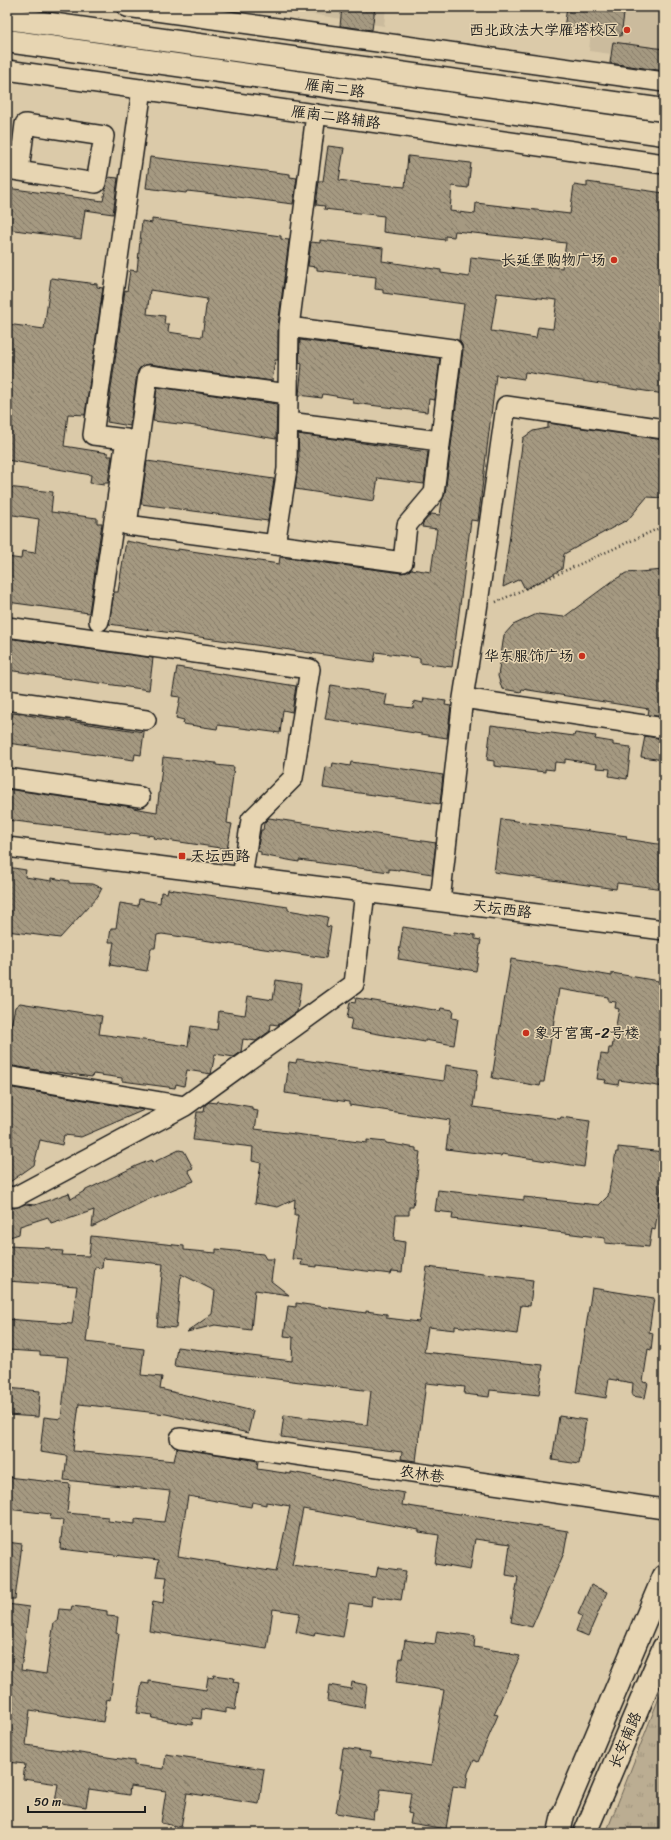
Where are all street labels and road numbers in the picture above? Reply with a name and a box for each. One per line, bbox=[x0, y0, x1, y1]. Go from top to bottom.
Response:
street label: 雁南二路 bbox=[303, 71, 367, 105]
street label: 雁南二路辅路 bbox=[290, 98, 382, 136]
street label: 天坛西路 bbox=[471, 892, 533, 926]
street label: 农林巷 bbox=[398, 1458, 446, 1490]
street label: 长安南路 bbox=[601, 1707, 649, 1773]

